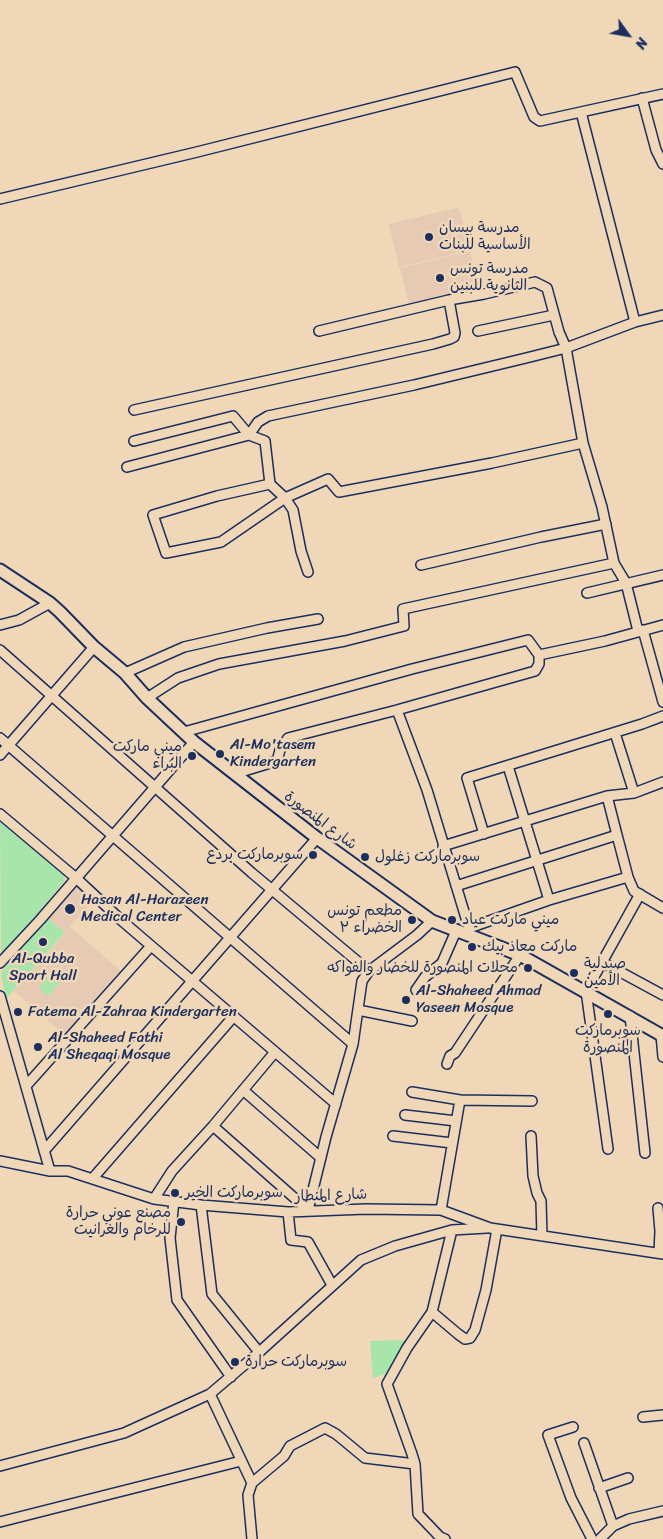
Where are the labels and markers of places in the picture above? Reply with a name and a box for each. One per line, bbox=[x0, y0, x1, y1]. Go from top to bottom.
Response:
place label: مدرسة بيسان الأساسية للبنات bbox=[439, 219, 531, 254]
marker: مدرسة بيسان الأساسية للبنات bbox=[423, 231, 435, 243]
place label: مدرسة تونس الثانوية للبنين bbox=[450, 260, 528, 295]
marker: مدرسة تونس الثانوية للبنين bbox=[434, 272, 446, 284]
place label: Al-Mo'tasem Kindergarten bbox=[230, 736, 316, 771]
place label: ميني ماركت البراء bbox=[113, 738, 182, 773]
marker: Al-Mo'tasem Kindergarten bbox=[214, 748, 226, 760]
marker: ميني ماركت البراء bbox=[186, 750, 198, 762]
place label: سوبرماركت بردع bbox=[206, 846, 303, 864]
place label: سوبرماركت زغلول bbox=[375, 848, 480, 866]
marker: سوبرماركت بردع bbox=[307, 849, 319, 861]
marker: سوبرماركت زغلول bbox=[359, 851, 371, 863]
place label: Hasan Al-Harazeen Medical Center bbox=[81, 891, 209, 926]
marker: Hasan Al-Harazeen Medical Center bbox=[63, 902, 77, 916]
place label: مطعم تونس الخضراء ٣ bbox=[327, 902, 402, 937]
place label: ميني ماركت عياد bbox=[462, 911, 559, 929]
marker: مطعم تونس الخضراء ٣ bbox=[406, 914, 418, 926]
marker: ميني ماركت عياد bbox=[446, 914, 458, 926]
marker: Al-Qubba Sport Hall bbox=[37, 936, 49, 948]
place label: ماركت معاذ بيك bbox=[482, 938, 577, 956]
marker: ماركت معاذ بيك bbox=[466, 941, 478, 953]
place label: Al-Qubba Sport Hall bbox=[9, 950, 77, 985]
place label: صيدلية الأمين bbox=[584, 955, 626, 990]
place label: محلات المنصورة للخضار والفواكه bbox=[327, 959, 518, 977]
marker: محلات المنصورة للخضار والفواكه bbox=[522, 962, 534, 974]
marker: صيدلية الأمين bbox=[568, 967, 580, 979]
place label: Al-Shaheed Ahmad Yaseen Mosque bbox=[416, 982, 541, 1017]
marker: Al-Shaheed Ahmad Yaseen Mosque bbox=[400, 994, 412, 1006]
place label: Fatema Al-Zahraa Kindergarten bbox=[28, 1003, 237, 1021]
marker: Fatema Al-Zahraa Kindergarten bbox=[12, 1006, 24, 1018]
marker: سوبرماركت المنصورة bbox=[602, 1008, 614, 1020]
place label: سوبرماركت المنصورة bbox=[575, 1022, 641, 1057]
place label: Al-Shaheed Fathi Al Sheqaqi Mosque bbox=[48, 1029, 171, 1064]
marker: Al-Shaheed Fathi Al Sheqaqi Mosque bbox=[32, 1041, 44, 1053]
place label: سوبرماركت الخير bbox=[185, 1184, 283, 1202]
marker: سوبرماركت الخير bbox=[169, 1187, 181, 1199]
place label: مصنع عوني حرارة للرخام والغرانيت bbox=[66, 1204, 171, 1239]
marker: مصنع عوني حرارة للرخام والغرانيت bbox=[175, 1216, 187, 1228]
place label: سوبرماركت حرارة bbox=[245, 1353, 347, 1371]
marker: سوبرماركت حرارة bbox=[229, 1356, 241, 1368]

